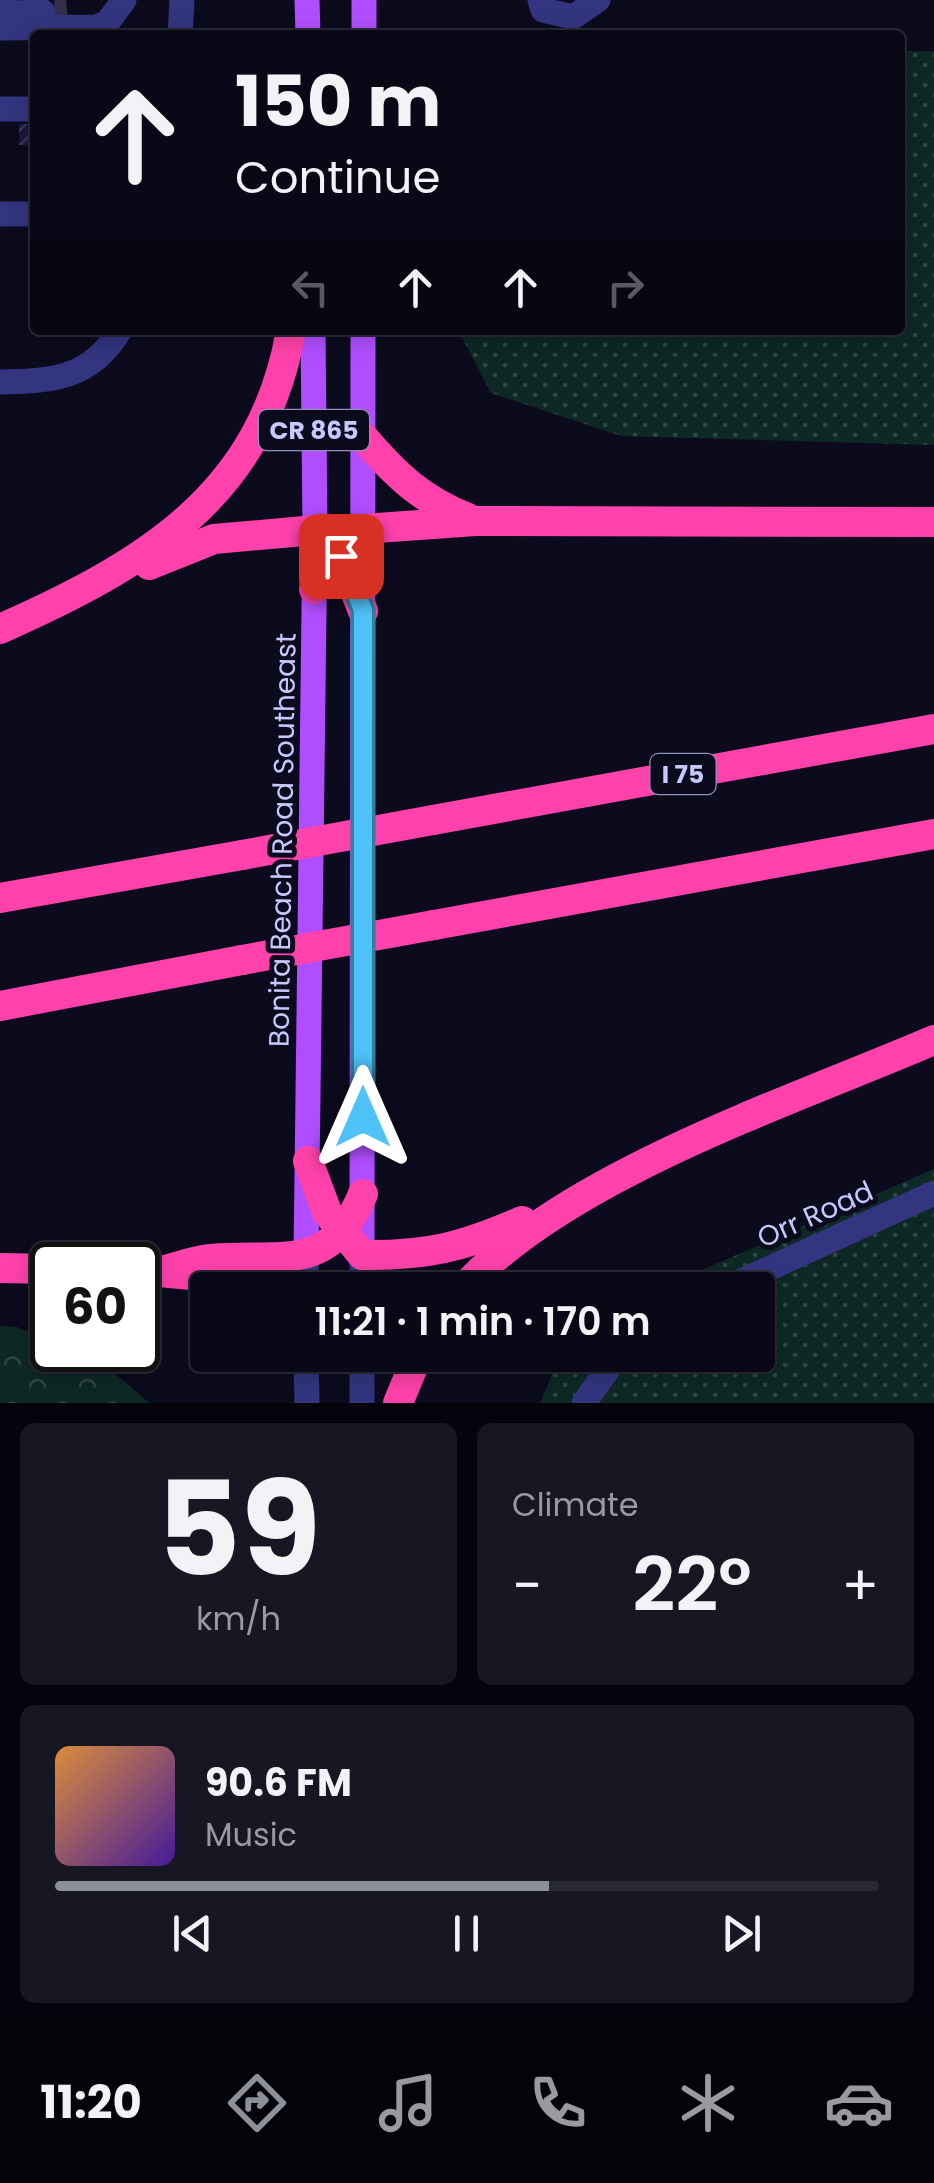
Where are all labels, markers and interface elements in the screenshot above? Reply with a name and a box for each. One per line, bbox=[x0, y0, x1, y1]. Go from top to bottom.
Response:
text: 150 m bbox=[235, 52, 441, 151]
icon: ahead bbox=[70, 70, 200, 200]
text: Continue bbox=[235, 146, 440, 209]
icon: left bbox=[283, 260, 338, 315]
icon: ahead bbox=[388, 260, 443, 315]
icon: ahead bbox=[493, 260, 548, 315]
icon: right bbox=[598, 260, 653, 315]
road number: CR 865 bbox=[259, 410, 369, 450]
pin bbox=[299, 514, 384, 599]
icon: arrive bbox=[314, 529, 369, 584]
street label: Bonita Beach Road Southeast bbox=[259, 633, 306, 1047]
road number: I 75 bbox=[650, 754, 716, 794]
position arrow bbox=[311, 1065, 415, 1169]
street label: Orr Road bbox=[751, 1172, 879, 1257]
speed limit sign: 60 bbox=[30, 1242, 160, 1372]
text: 11:21 · 1 min · 170 m bbox=[314, 1295, 651, 1348]
text: 59 bbox=[156, 1438, 321, 1621]
text: Climate bbox=[512, 1482, 639, 1527]
text: 22° bbox=[632, 1532, 752, 1637]
text: − bbox=[512, 1547, 542, 1624]
text: + bbox=[841, 1547, 879, 1624]
text: km/h bbox=[196, 1596, 281, 1641]
text: 90.6 FM bbox=[205, 1756, 352, 1809]
text: Music bbox=[205, 1812, 297, 1857]
icon: previous bbox=[165, 1906, 220, 1961]
icon: pause bbox=[439, 1906, 494, 1961]
icon: next bbox=[714, 1906, 769, 1961]
icon: directions bbox=[222, 2068, 292, 2138]
icon: music bbox=[373, 2068, 443, 2138]
icon: phone bbox=[523, 2068, 593, 2138]
icon: climate bbox=[673, 2068, 743, 2138]
icon: car bbox=[824, 2068, 894, 2138]
text: 11:20 bbox=[40, 2071, 142, 2134]

